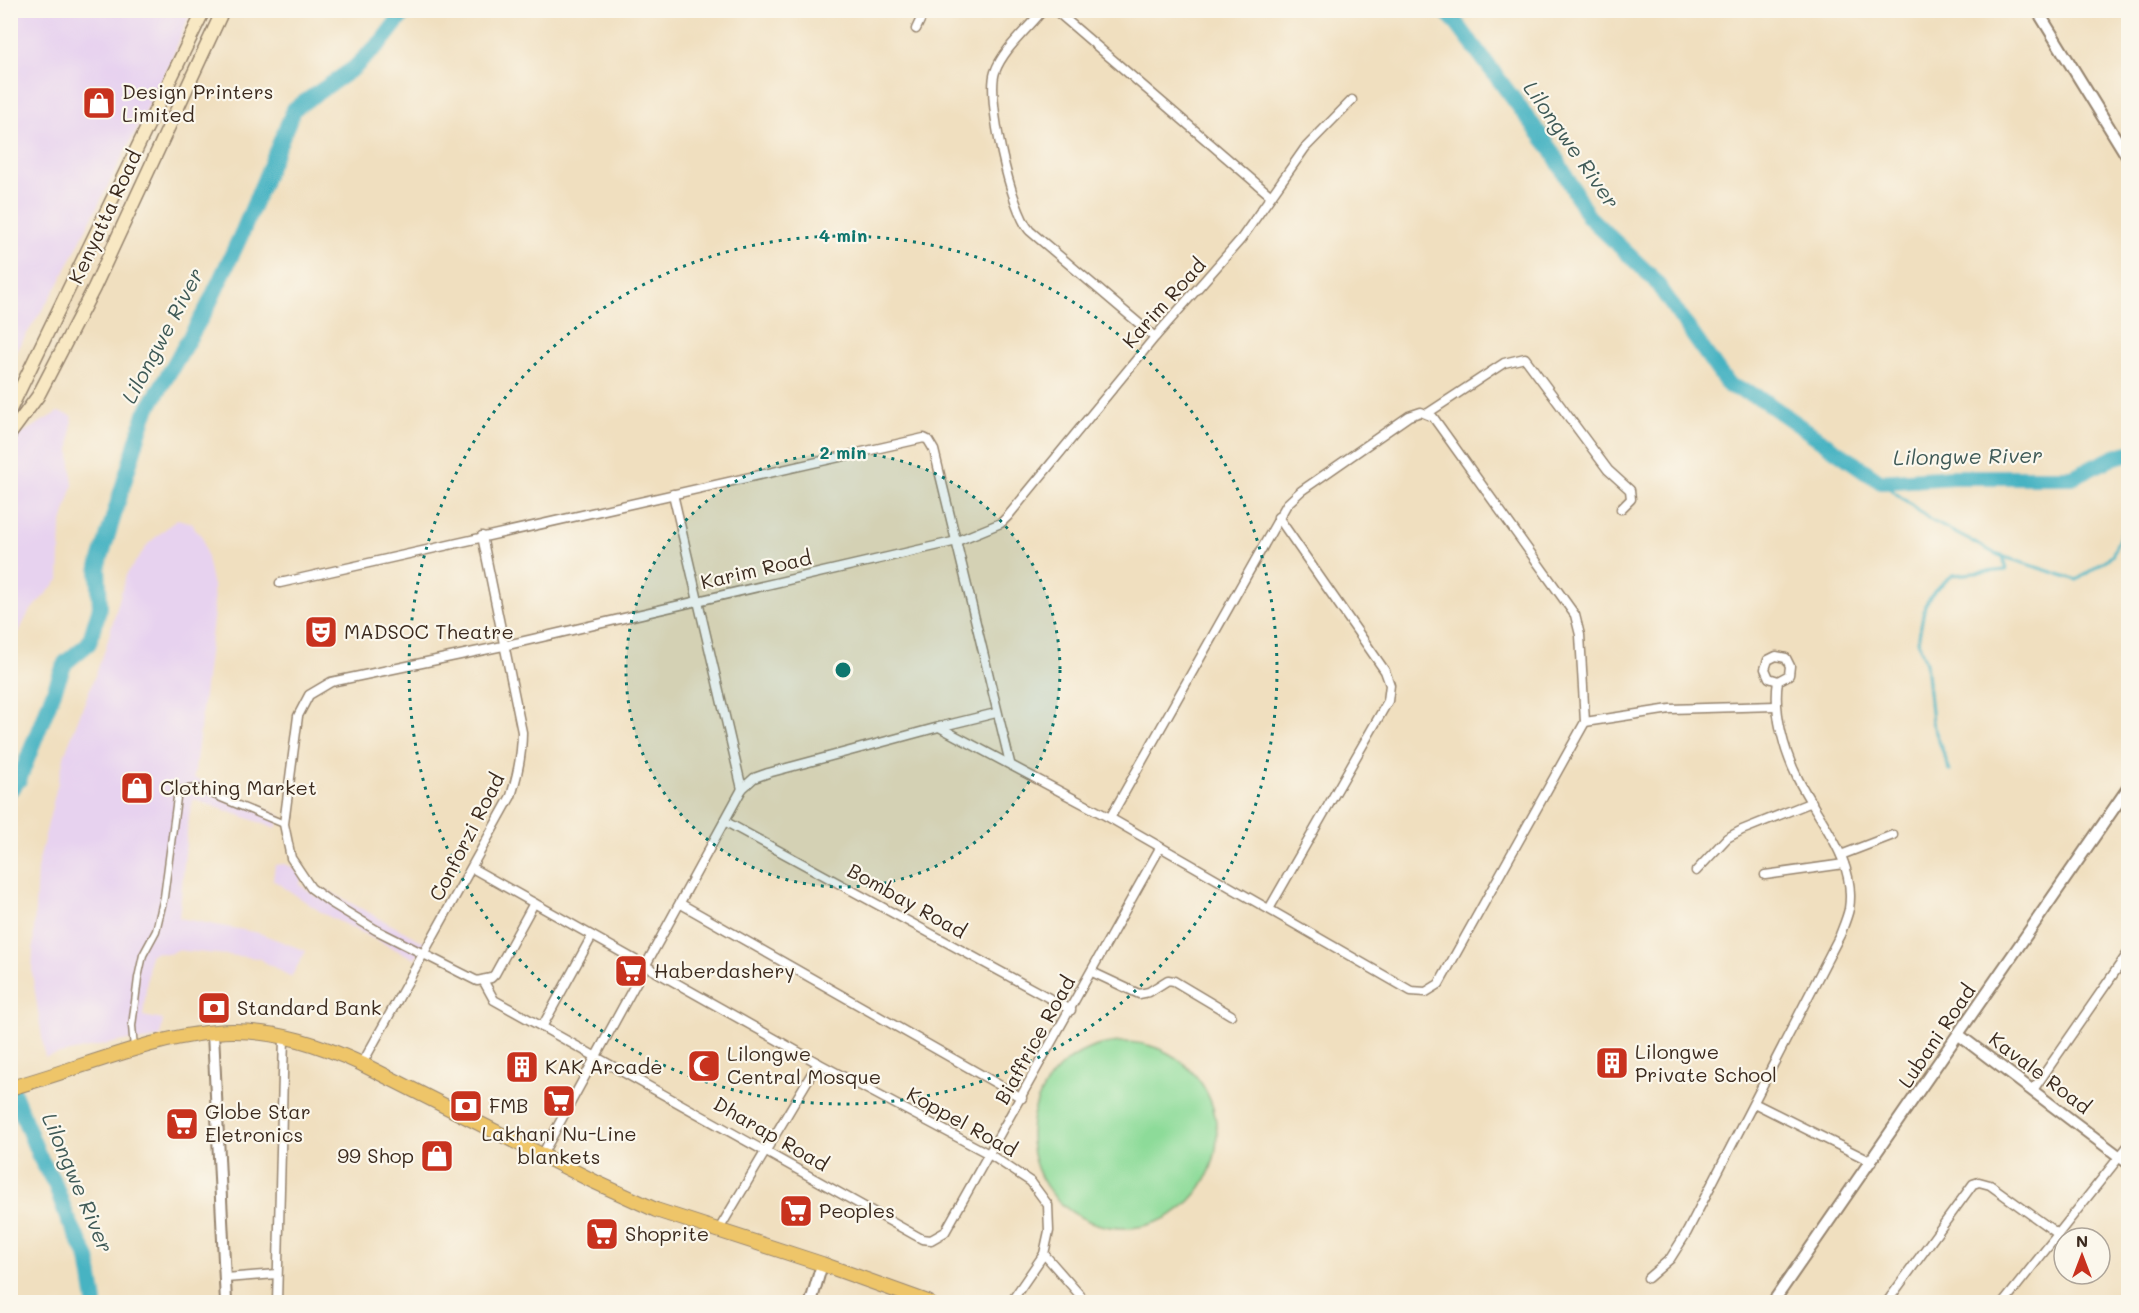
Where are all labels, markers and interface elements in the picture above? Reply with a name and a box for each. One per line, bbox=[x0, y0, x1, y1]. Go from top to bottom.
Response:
water label: Lilongwe River bbox=[1518, 75, 1626, 213]
place label: Design Printers Limited bbox=[122, 78, 273, 127]
shop icon: Design Printers Limited bbox=[81, 85, 117, 121]
street label: Kenyatta Road bbox=[62, 145, 146, 288]
text: 4 min bbox=[819, 223, 867, 247]
street label: Karim Road bbox=[1116, 252, 1211, 353]
water label: Lilongwe River bbox=[115, 263, 209, 408]
text: 2 min bbox=[819, 440, 867, 464]
water label: Lilongwe River bbox=[1893, 441, 2043, 470]
street label: Karim Road bbox=[698, 544, 814, 594]
theatre icon: MADSOC Theatre bbox=[303, 614, 339, 650]
place label: MADSOC Theatre bbox=[344, 618, 514, 644]
centre of rings bbox=[833, 660, 853, 680]
street label: Conforzi Road bbox=[423, 768, 510, 905]
shop icon: Clothing Market bbox=[119, 770, 155, 806]
place label: Clothing Market bbox=[160, 774, 317, 800]
street label: Bombay Road bbox=[843, 857, 972, 944]
supermarket icon: Haberdashery bbox=[613, 953, 649, 989]
place label: Haberdashery bbox=[654, 957, 795, 983]
street label: Biaffrice Road bbox=[988, 971, 1080, 1108]
street label: Lubani Road bbox=[1892, 978, 1981, 1092]
bank icon: Standard Bank bbox=[196, 990, 232, 1026]
place label: Standard Bank bbox=[237, 994, 381, 1020]
street label: Kavale Road bbox=[1984, 1025, 2097, 1119]
place label: Lilongwe Private School bbox=[1635, 1038, 1777, 1087]
place label: Lilongwe Central Mosque bbox=[727, 1040, 881, 1089]
building icon: Lilongwe Private School bbox=[1594, 1045, 1630, 1081]
mosque icon: Lilongwe Central Mosque bbox=[686, 1048, 722, 1084]
building icon: KAK Arcade bbox=[504, 1049, 540, 1085]
place label: KAK Arcade bbox=[545, 1053, 663, 1079]
street label: Koppel Road bbox=[903, 1080, 1022, 1162]
supermarket icon: Lakhani Nu-Line blankets bbox=[541, 1083, 577, 1119]
bank icon: FMB bbox=[448, 1088, 484, 1124]
street label: Dharap Road bbox=[709, 1090, 834, 1177]
place label: FMB bbox=[489, 1092, 529, 1118]
place label: Globe Star Eletronics bbox=[205, 1098, 311, 1147]
supermarket icon: Globe Star Eletronics bbox=[164, 1106, 200, 1142]
water label: Lilongwe River bbox=[37, 1108, 120, 1257]
place label: Lakhani Nu-Line blankets bbox=[481, 1120, 637, 1169]
shop icon: 99 Shop bbox=[419, 1138, 455, 1174]
place label: 99 Shop bbox=[337, 1142, 414, 1168]
supermarket icon: Peoples bbox=[778, 1193, 814, 1229]
place label: Peoples bbox=[819, 1197, 895, 1223]
supermarket icon: Shoprite bbox=[584, 1216, 620, 1252]
place label: Shoprite bbox=[625, 1220, 709, 1246]
north arrow bbox=[2052, 1226, 2112, 1286]
text: N bbox=[2076, 1230, 2088, 1251]

